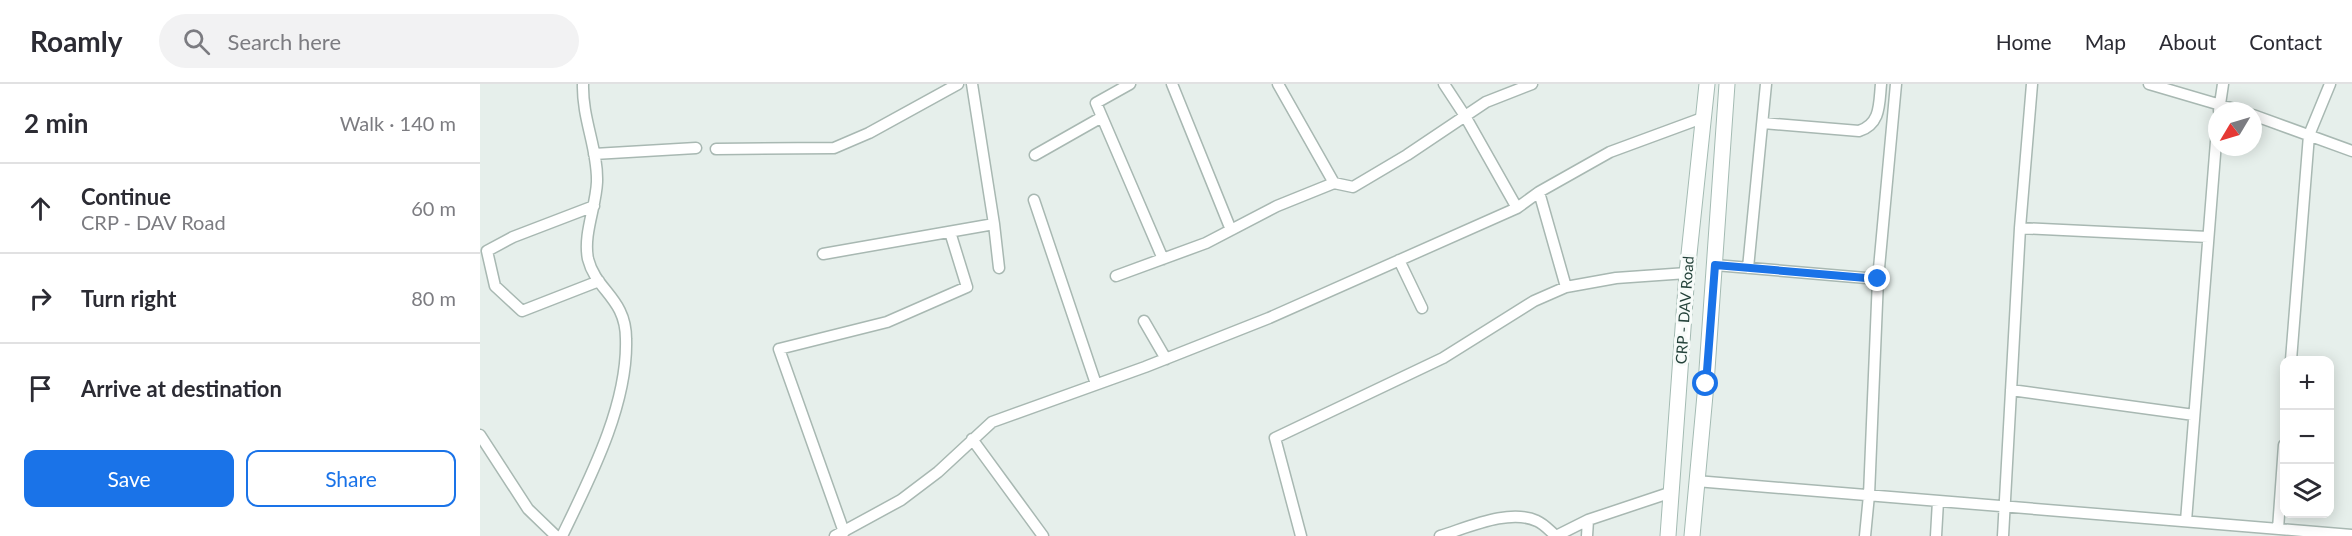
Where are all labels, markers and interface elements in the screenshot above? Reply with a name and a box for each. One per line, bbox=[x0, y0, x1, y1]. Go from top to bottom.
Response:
search box bbox=[159, 14, 579, 68]
text: Roamly bbox=[30, 24, 123, 58]
icon: search bbox=[180, 25, 213, 58]
text: Search here bbox=[228, 28, 341, 55]
text: Home bbox=[1996, 29, 2052, 54]
text: Map bbox=[2085, 29, 2126, 54]
text: About bbox=[2159, 29, 2216, 54]
text: Contact bbox=[2249, 29, 2322, 54]
north arrow bbox=[2208, 102, 2262, 156]
text: 2 min bbox=[24, 107, 88, 139]
text: Walk · 140 m bbox=[340, 111, 456, 135]
text: Continue bbox=[81, 183, 171, 210]
icon: ahead bbox=[24, 192, 57, 225]
text: 60 m bbox=[411, 196, 456, 220]
text: CRP - DAV Road bbox=[81, 210, 226, 234]
street label: CRP - DAV Road bbox=[1671, 255, 1697, 365]
route end bbox=[1864, 265, 1890, 291]
icon: right bbox=[24, 282, 57, 315]
text: Turn right bbox=[81, 285, 176, 312]
text: 80 m bbox=[411, 286, 456, 310]
map controls bbox=[2280, 356, 2334, 518]
button: + bbox=[2280, 356, 2334, 410]
route start bbox=[1692, 370, 1718, 396]
icon: arrive bbox=[24, 372, 57, 405]
text: Arrive at destination bbox=[81, 375, 282, 402]
button: − bbox=[2280, 410, 2334, 464]
button: Save bbox=[24, 450, 234, 507]
button: Share bbox=[246, 450, 456, 507]
button: layers bbox=[2280, 464, 2334, 518]

